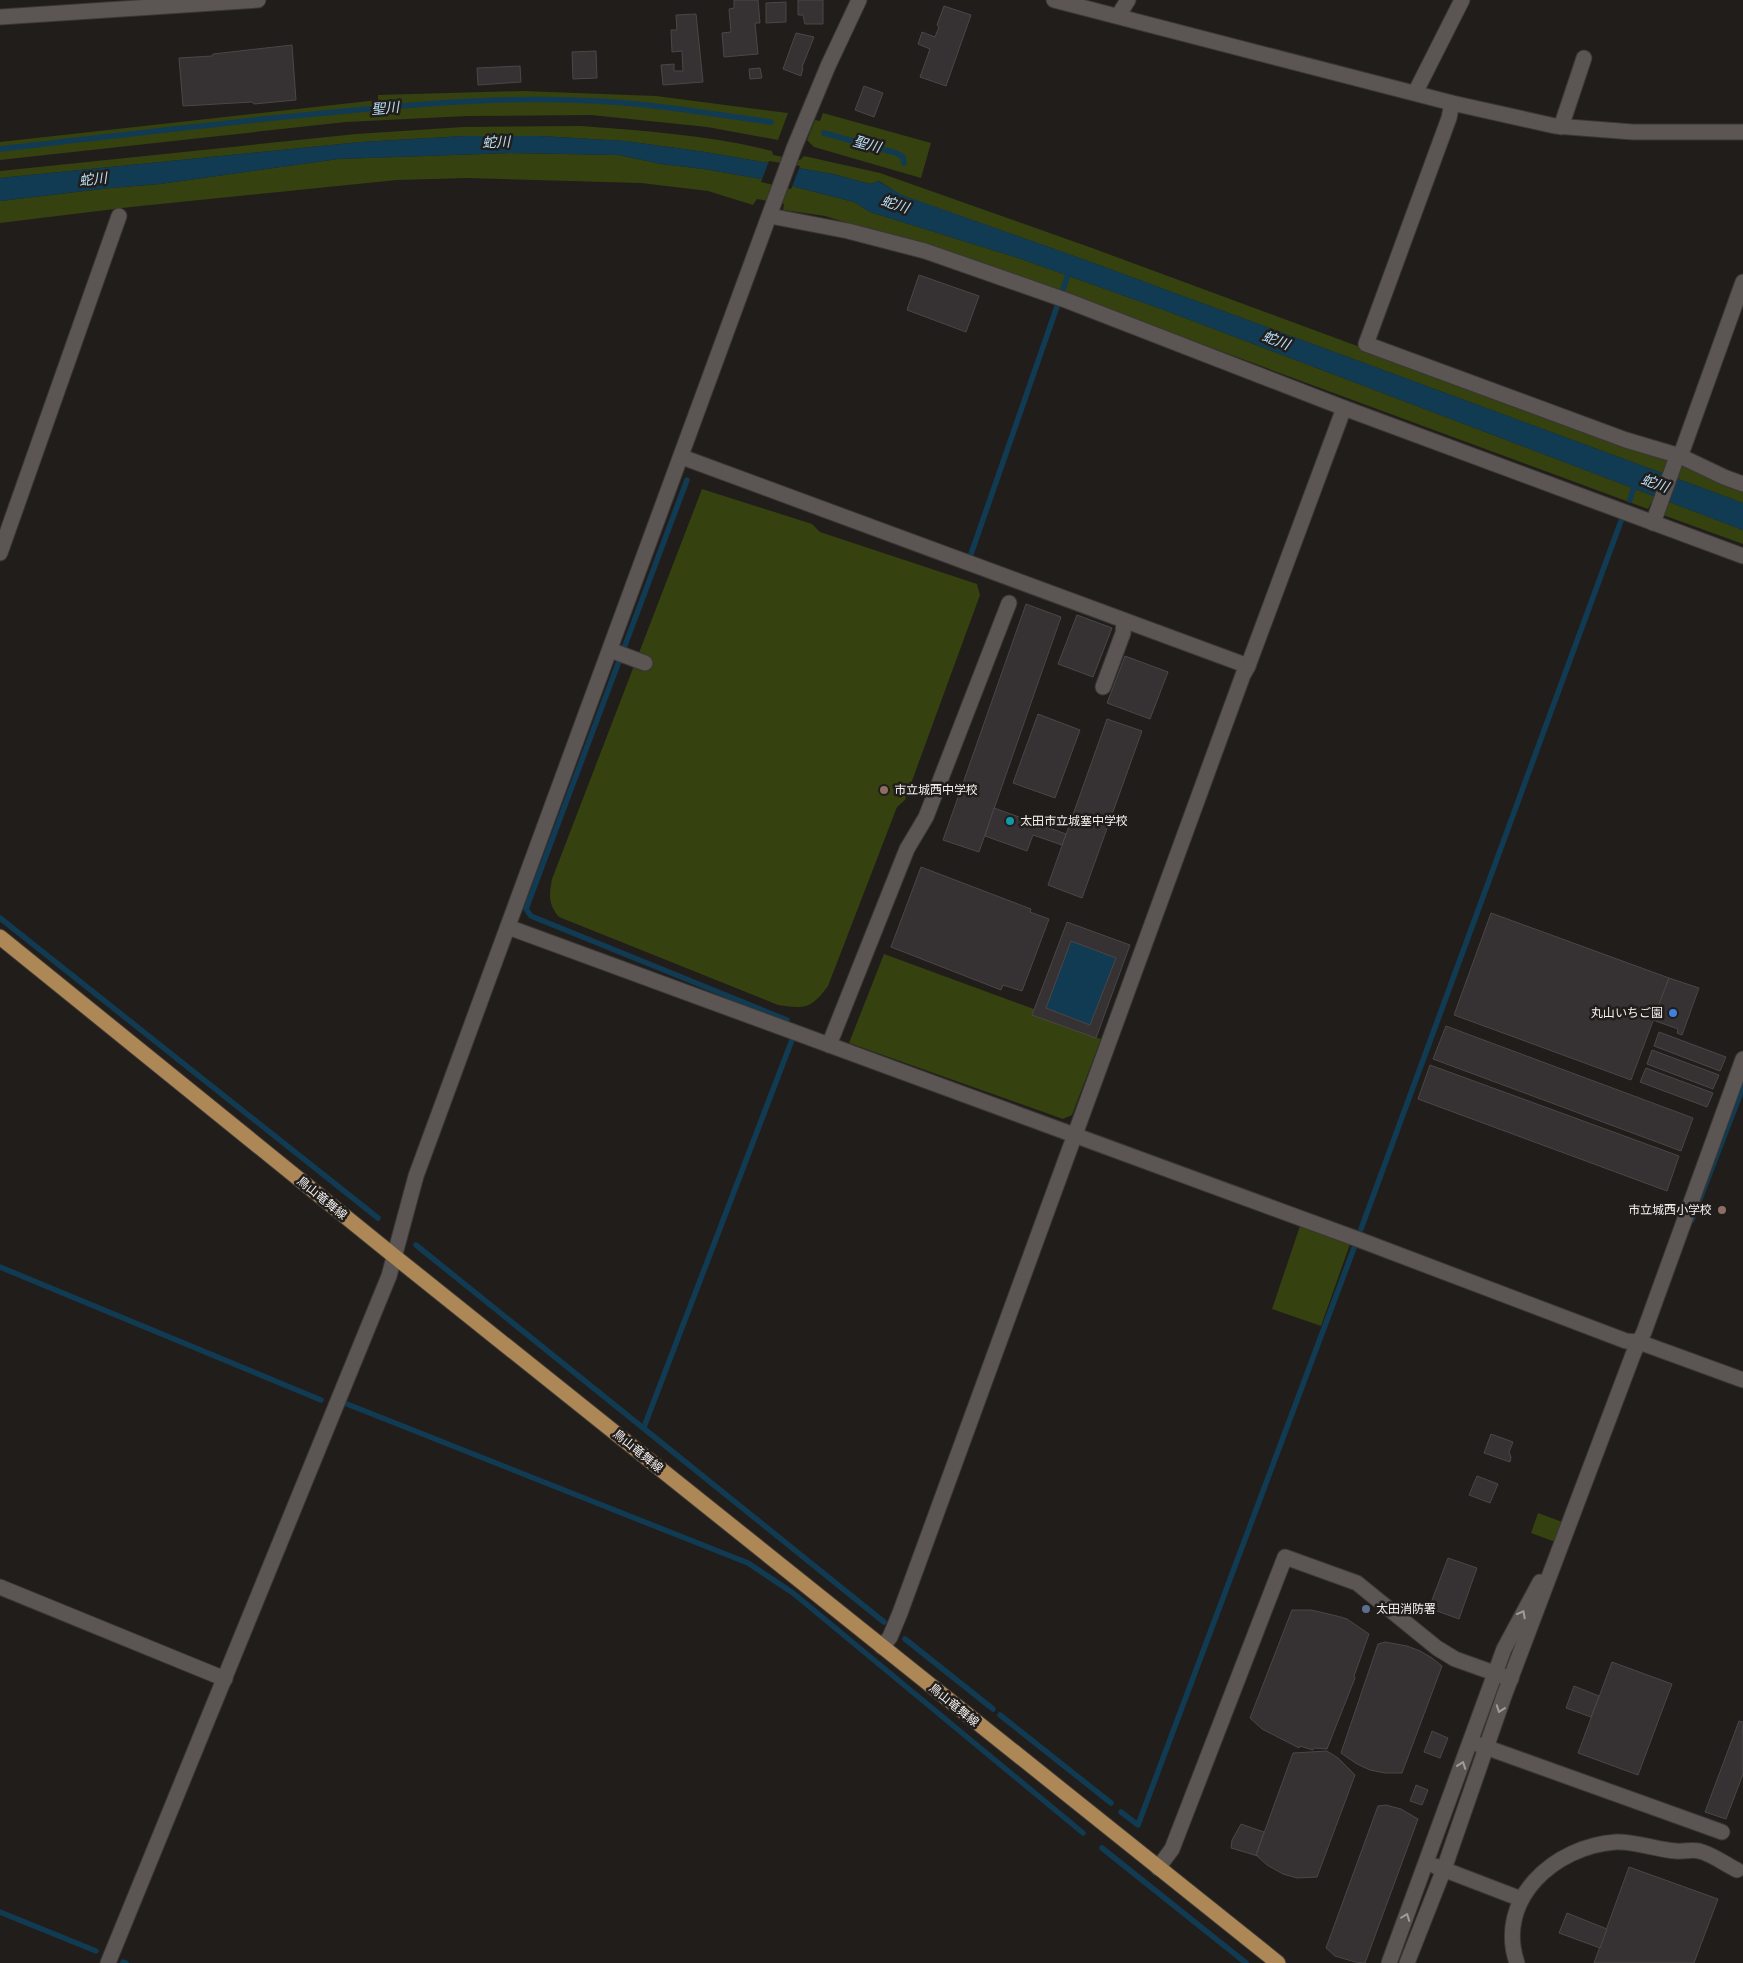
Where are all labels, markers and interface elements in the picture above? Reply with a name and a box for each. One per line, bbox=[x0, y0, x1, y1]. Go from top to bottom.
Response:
water label: 聖川 bbox=[370, 99, 402, 117]
water label: 蛇川 bbox=[482, 133, 512, 150]
water label: 聖川 bbox=[851, 133, 885, 156]
water label: 蛇川 bbox=[78, 169, 110, 188]
water label: 蛇川 bbox=[879, 192, 913, 217]
water label: 蛇川 bbox=[1260, 328, 1294, 353]
water label: 蛇川 bbox=[1639, 471, 1673, 496]
place label: 市立城西中学校 bbox=[894, 783, 978, 797]
marker: 市立城西中学校 bbox=[878, 784, 890, 796]
place label: 太田市立城塞中学校 bbox=[1020, 814, 1128, 828]
marker: 太田市立城塞中学校 bbox=[1004, 815, 1016, 827]
place label: 丸山いちご園 bbox=[1591, 1006, 1663, 1020]
marker: 丸山いちご園 bbox=[1667, 1007, 1679, 1019]
street label: 鳥山竜舞線 bbox=[294, 1174, 350, 1222]
place label: 市立城西小学校 bbox=[1628, 1203, 1712, 1217]
marker: 市立城西小学校 bbox=[1716, 1204, 1728, 1216]
street label: 鳥山竜舞線 bbox=[610, 1427, 666, 1475]
place label: 太田消防署 bbox=[1376, 1602, 1436, 1616]
marker: 太田消防署 bbox=[1360, 1603, 1372, 1615]
one-way arrow bbox=[1516, 1610, 1526, 1619]
street label: 鳥山竜舞線 bbox=[926, 1681, 982, 1729]
one-way arrow bbox=[1496, 1704, 1506, 1713]
one-way arrow bbox=[1456, 1761, 1466, 1770]
one-way arrow bbox=[1400, 1914, 1410, 1922]

